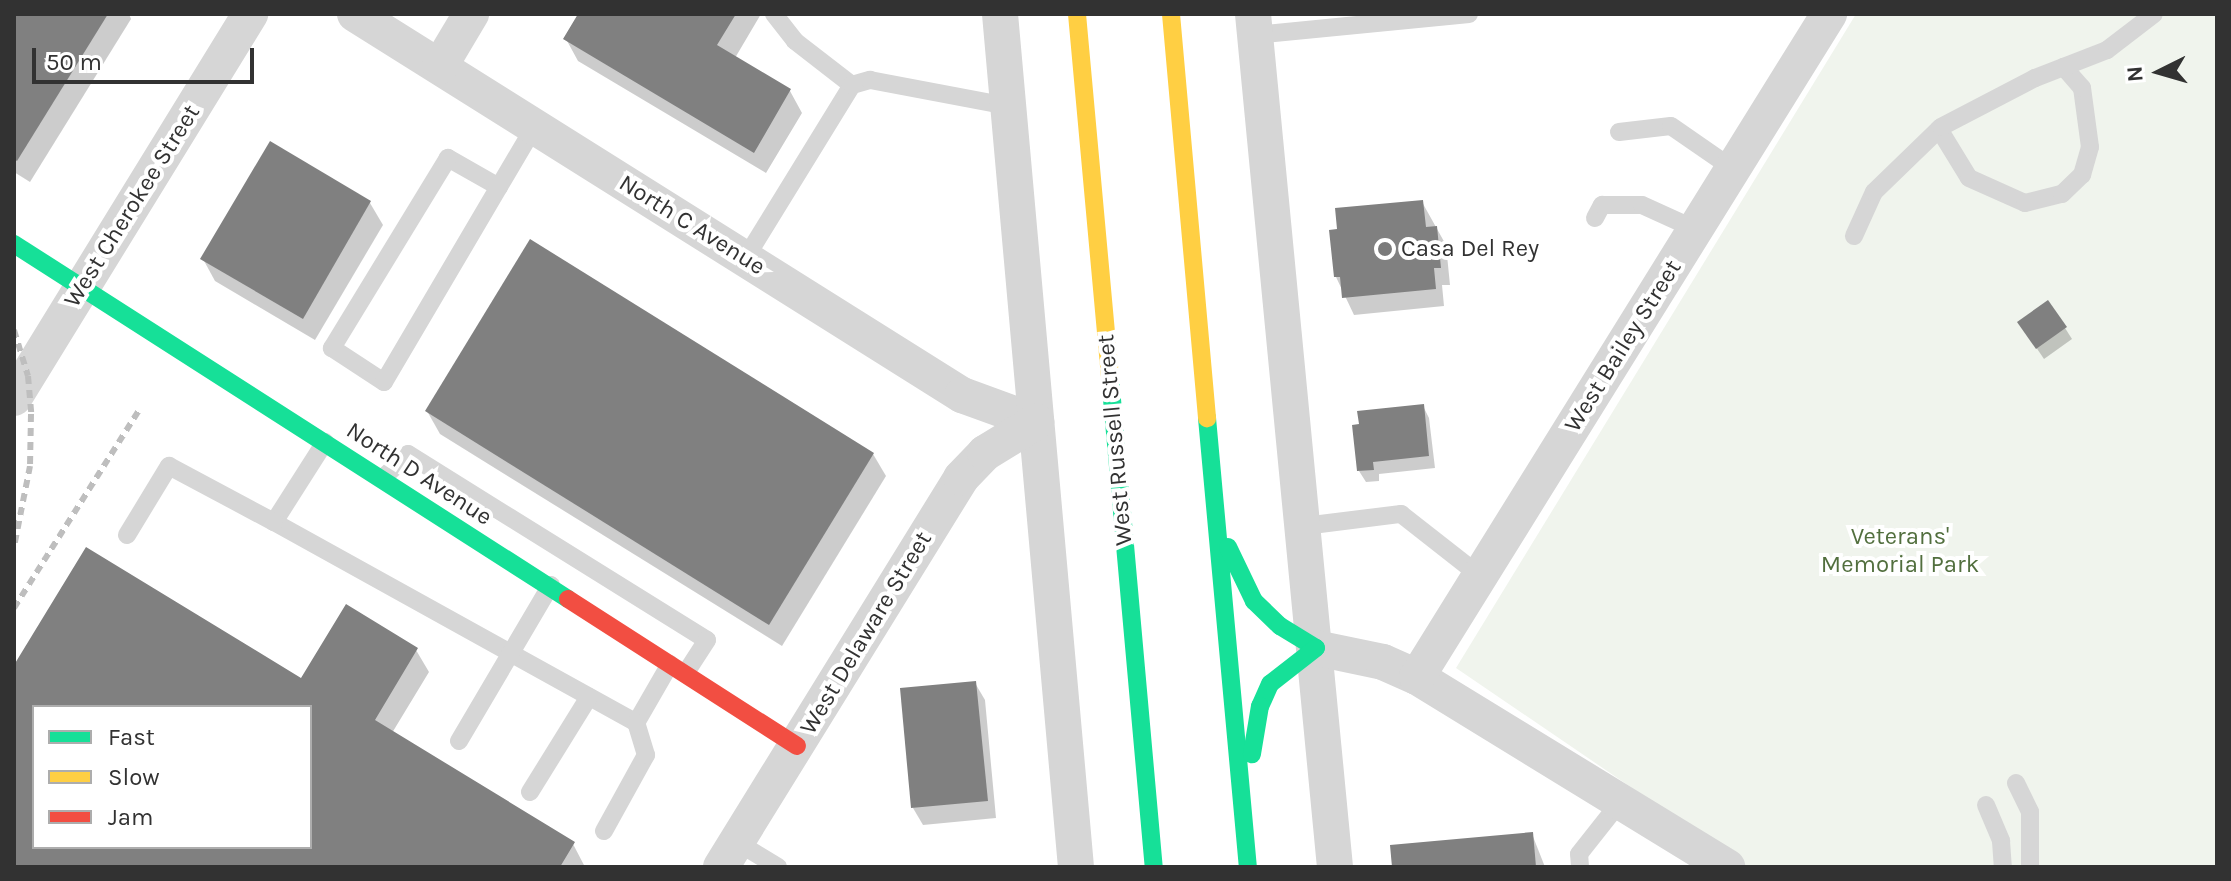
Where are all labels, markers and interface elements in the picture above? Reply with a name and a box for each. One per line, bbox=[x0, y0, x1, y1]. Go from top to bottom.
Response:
scale bar bbox=[36, 32, 258, 82]
north arrow bbox=[2119, 32, 2199, 112]
text: 50 m bbox=[46, 48, 102, 76]
text: N bbox=[2121, 65, 2149, 83]
street label: West Cherokee Street bbox=[58, 99, 206, 313]
street label: North C Avenue bbox=[614, 169, 770, 281]
place label: Casa Del Rey bbox=[1401, 235, 1539, 263]
marker: Casa Del Rey bbox=[1376, 240, 1394, 258]
street label: West Bailey Street bbox=[1558, 255, 1688, 437]
street label: West Russell Street bbox=[1091, 333, 1139, 547]
street label: North D Avenue bbox=[341, 416, 497, 532]
park label: Veterans' Memorial Park bbox=[1821, 523, 1979, 579]
street label: West Delaware Street bbox=[794, 526, 938, 740]
legend bbox=[32, 705, 312, 849]
text: Fast bbox=[108, 723, 155, 751]
text: Slow bbox=[108, 763, 160, 791]
text: Jam bbox=[108, 803, 153, 831]

